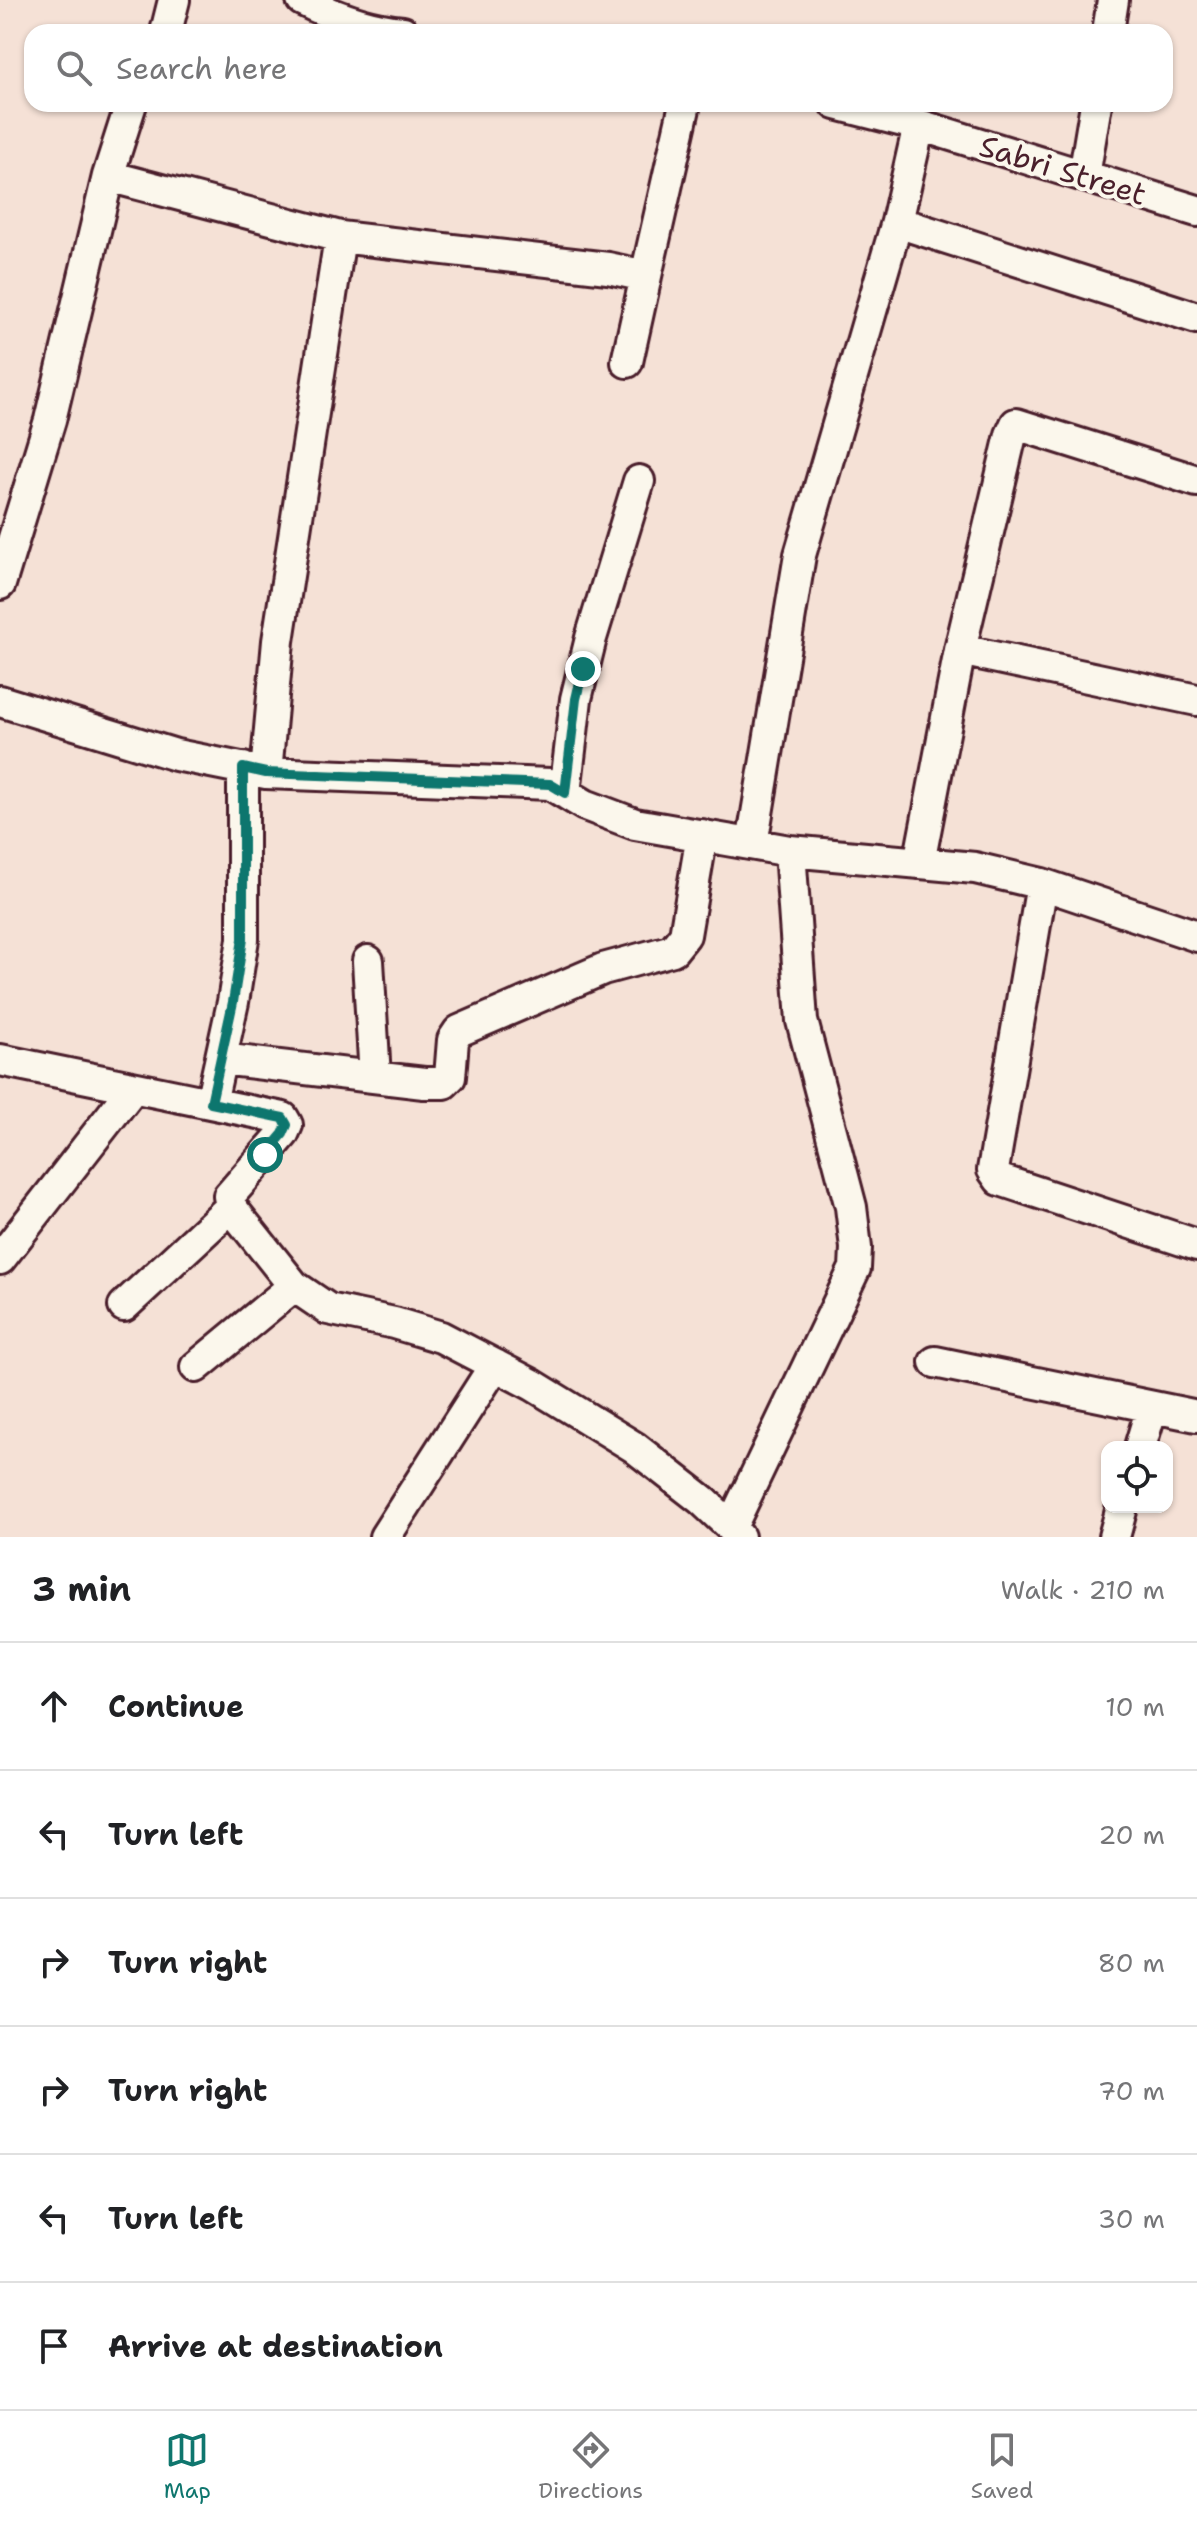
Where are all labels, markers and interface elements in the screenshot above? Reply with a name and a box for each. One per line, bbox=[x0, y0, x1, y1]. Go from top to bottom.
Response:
search box bbox=[24, 24, 1173, 112]
icon: search bbox=[52, 46, 96, 90]
text: Search here bbox=[116, 48, 287, 89]
street label: Sabri Street bbox=[975, 125, 1151, 215]
route end bbox=[565, 651, 601, 687]
route start bbox=[247, 1137, 283, 1173]
map controls bbox=[1101, 1441, 1173, 1513]
button: locate bbox=[1101, 1441, 1173, 1513]
text: 3 min bbox=[32, 1566, 131, 1612]
text: Walk · 210 m bbox=[1001, 1572, 1165, 1607]
icon: ahead bbox=[32, 1684, 76, 1728]
text: Continue bbox=[108, 1686, 244, 1727]
text: 10 m bbox=[1105, 1689, 1165, 1724]
icon: left bbox=[32, 1812, 76, 1856]
text: Turn left bbox=[108, 1814, 243, 1855]
text: 20 m bbox=[1098, 1817, 1165, 1852]
icon: right bbox=[32, 1940, 76, 1984]
text: Turn right bbox=[108, 1942, 267, 1983]
text: 80 m bbox=[1098, 1945, 1165, 1980]
icon: right bbox=[32, 2068, 76, 2112]
text: Turn right bbox=[108, 2070, 267, 2111]
text: 70 m bbox=[1098, 2073, 1165, 2108]
icon: left bbox=[32, 2196, 76, 2240]
text: Turn left bbox=[108, 2198, 243, 2239]
text: 30 m bbox=[1098, 2201, 1165, 2236]
icon: arrive bbox=[32, 2324, 76, 2368]
text: Arrive at destination bbox=[108, 2326, 443, 2367]
tab: Map bbox=[164, 2428, 211, 2505]
tab: Directions bbox=[538, 2428, 643, 2505]
tab: Saved bbox=[971, 2428, 1033, 2505]

